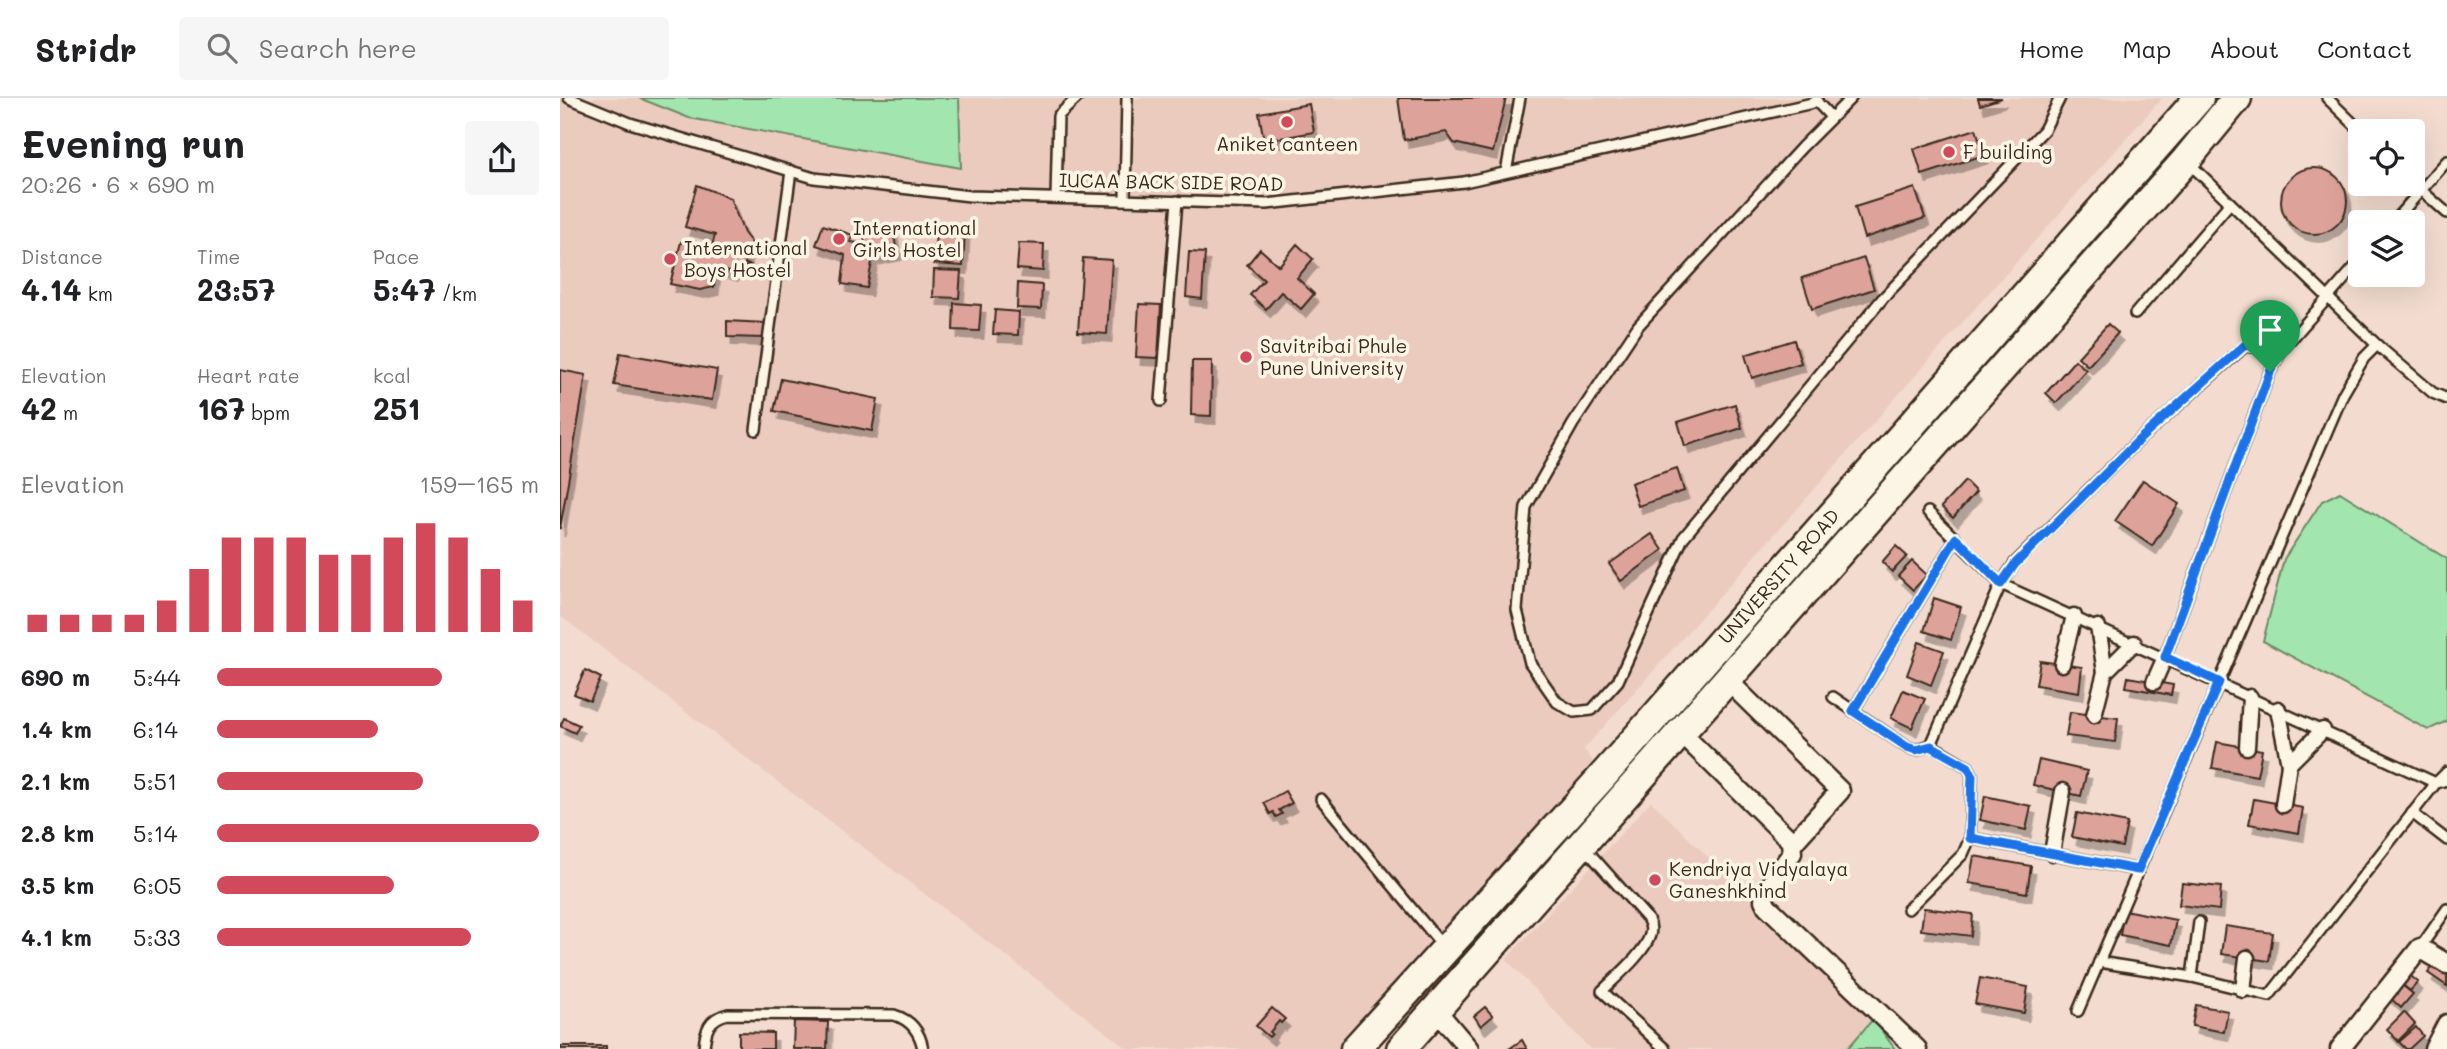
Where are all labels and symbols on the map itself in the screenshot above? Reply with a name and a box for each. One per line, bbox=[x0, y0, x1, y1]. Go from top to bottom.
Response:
marker: Aniket canteen bbox=[1279, 114, 1295, 130]
place label: Aniket canteen bbox=[1216, 131, 1358, 156]
place label: F building bbox=[1963, 139, 2052, 164]
marker: F building bbox=[1941, 144, 1957, 160]
street label: IUCAA BACK SIDE ROAD bbox=[1059, 167, 1283, 196]
place label: International Girls Hostel bbox=[853, 215, 976, 262]
marker: International Girls Hostel bbox=[831, 231, 847, 247]
place label: International Boys Hostel bbox=[684, 235, 807, 282]
marker: International Boys Hostel bbox=[662, 251, 678, 267]
pin bbox=[2240, 300, 2300, 372]
place label: Savitribai Phule Pune University bbox=[1260, 333, 1407, 380]
marker: Savitribai Phule Pune University bbox=[1238, 349, 1254, 365]
street label: UNIVERSITY ROAD bbox=[1712, 503, 1844, 649]
place label: Kendriya Vidyalaya Ganeshkhind bbox=[1669, 856, 1848, 903]
marker: Kendriya Vidyalaya Ganeshkhind bbox=[1647, 872, 1663, 888]

